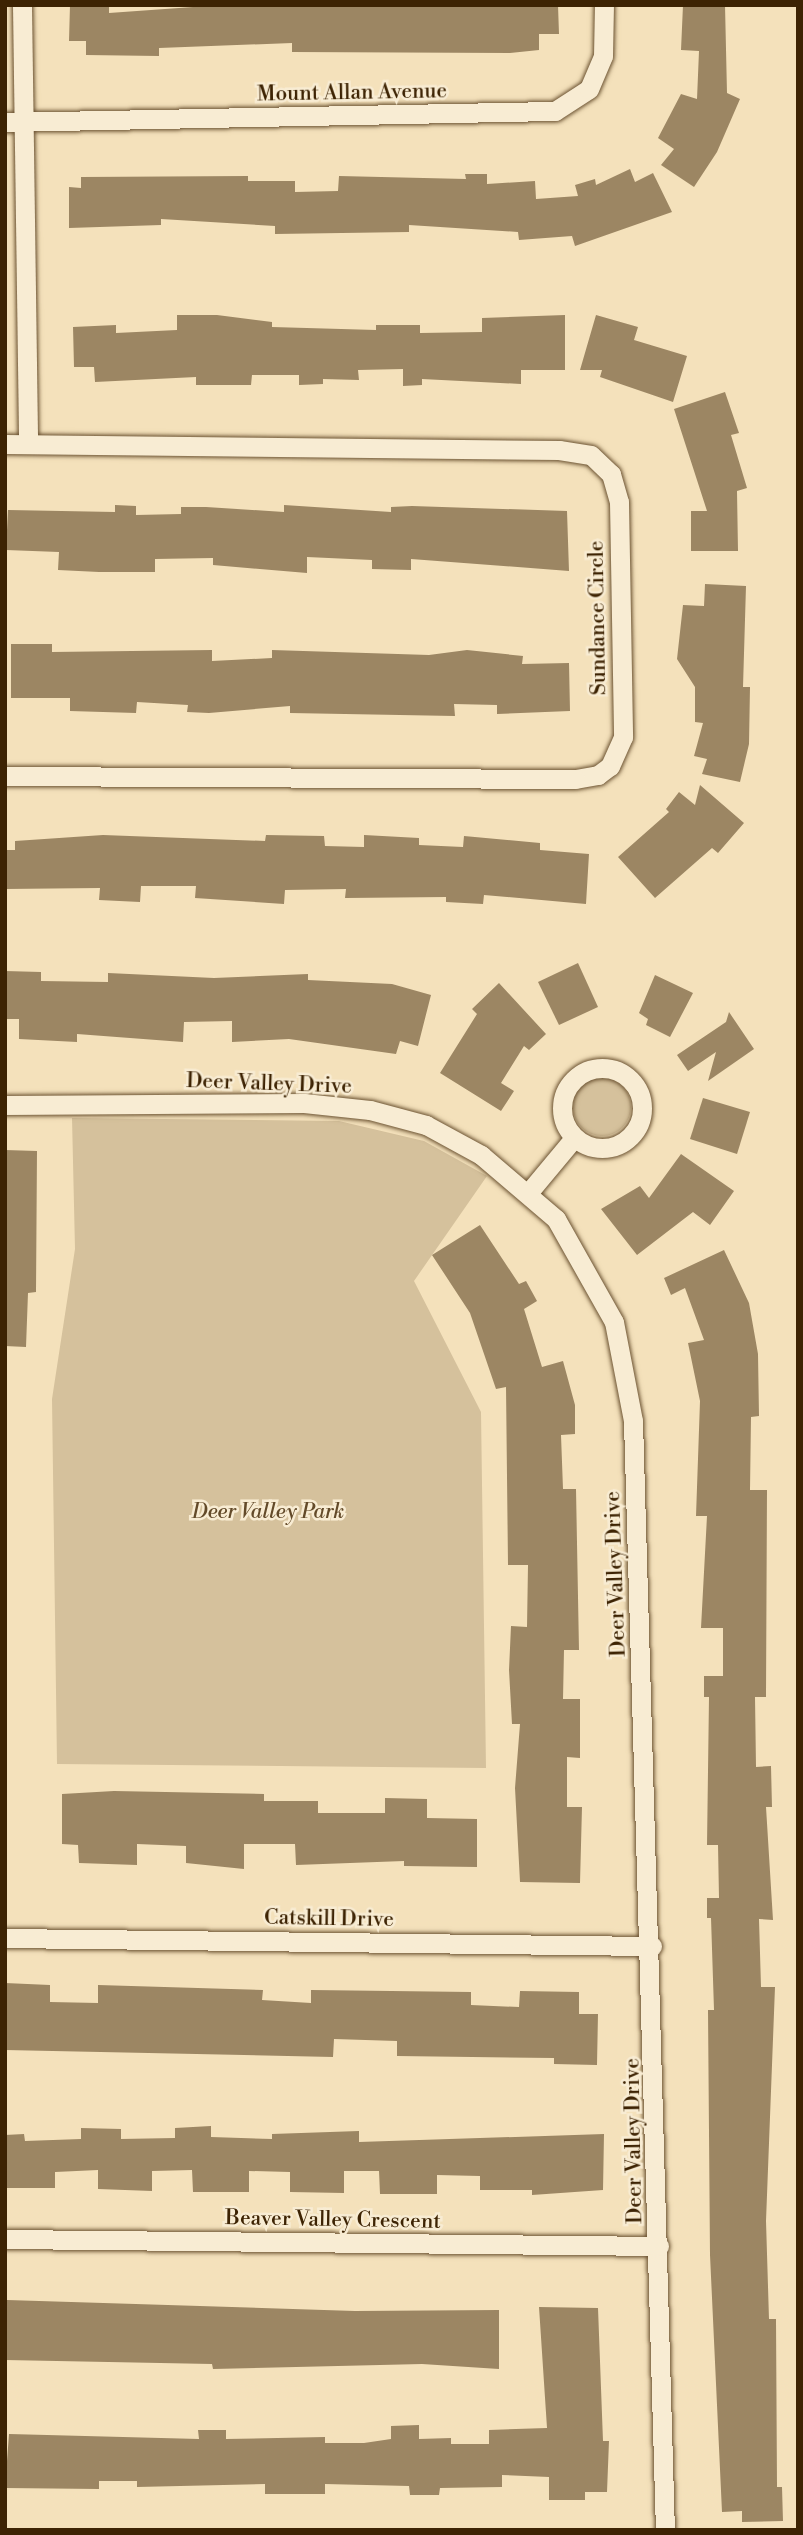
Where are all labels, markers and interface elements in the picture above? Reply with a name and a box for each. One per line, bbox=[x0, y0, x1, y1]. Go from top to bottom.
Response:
street label: Mount Allan Avenue bbox=[257, 79, 447, 107]
street label: Sundance Circle bbox=[584, 541, 612, 695]
street label: Deer Valley Drive bbox=[186, 1069, 352, 1099]
street label: Deer Valley Drive bbox=[601, 1491, 631, 1657]
park label: Deer Valley Park bbox=[192, 1499, 344, 1525]
street label: Catskill Drive bbox=[264, 1905, 394, 1933]
street label: Deer Valley Drive bbox=[620, 2058, 648, 2224]
street label: Beaver Valley Crescent bbox=[225, 2206, 441, 2234]

